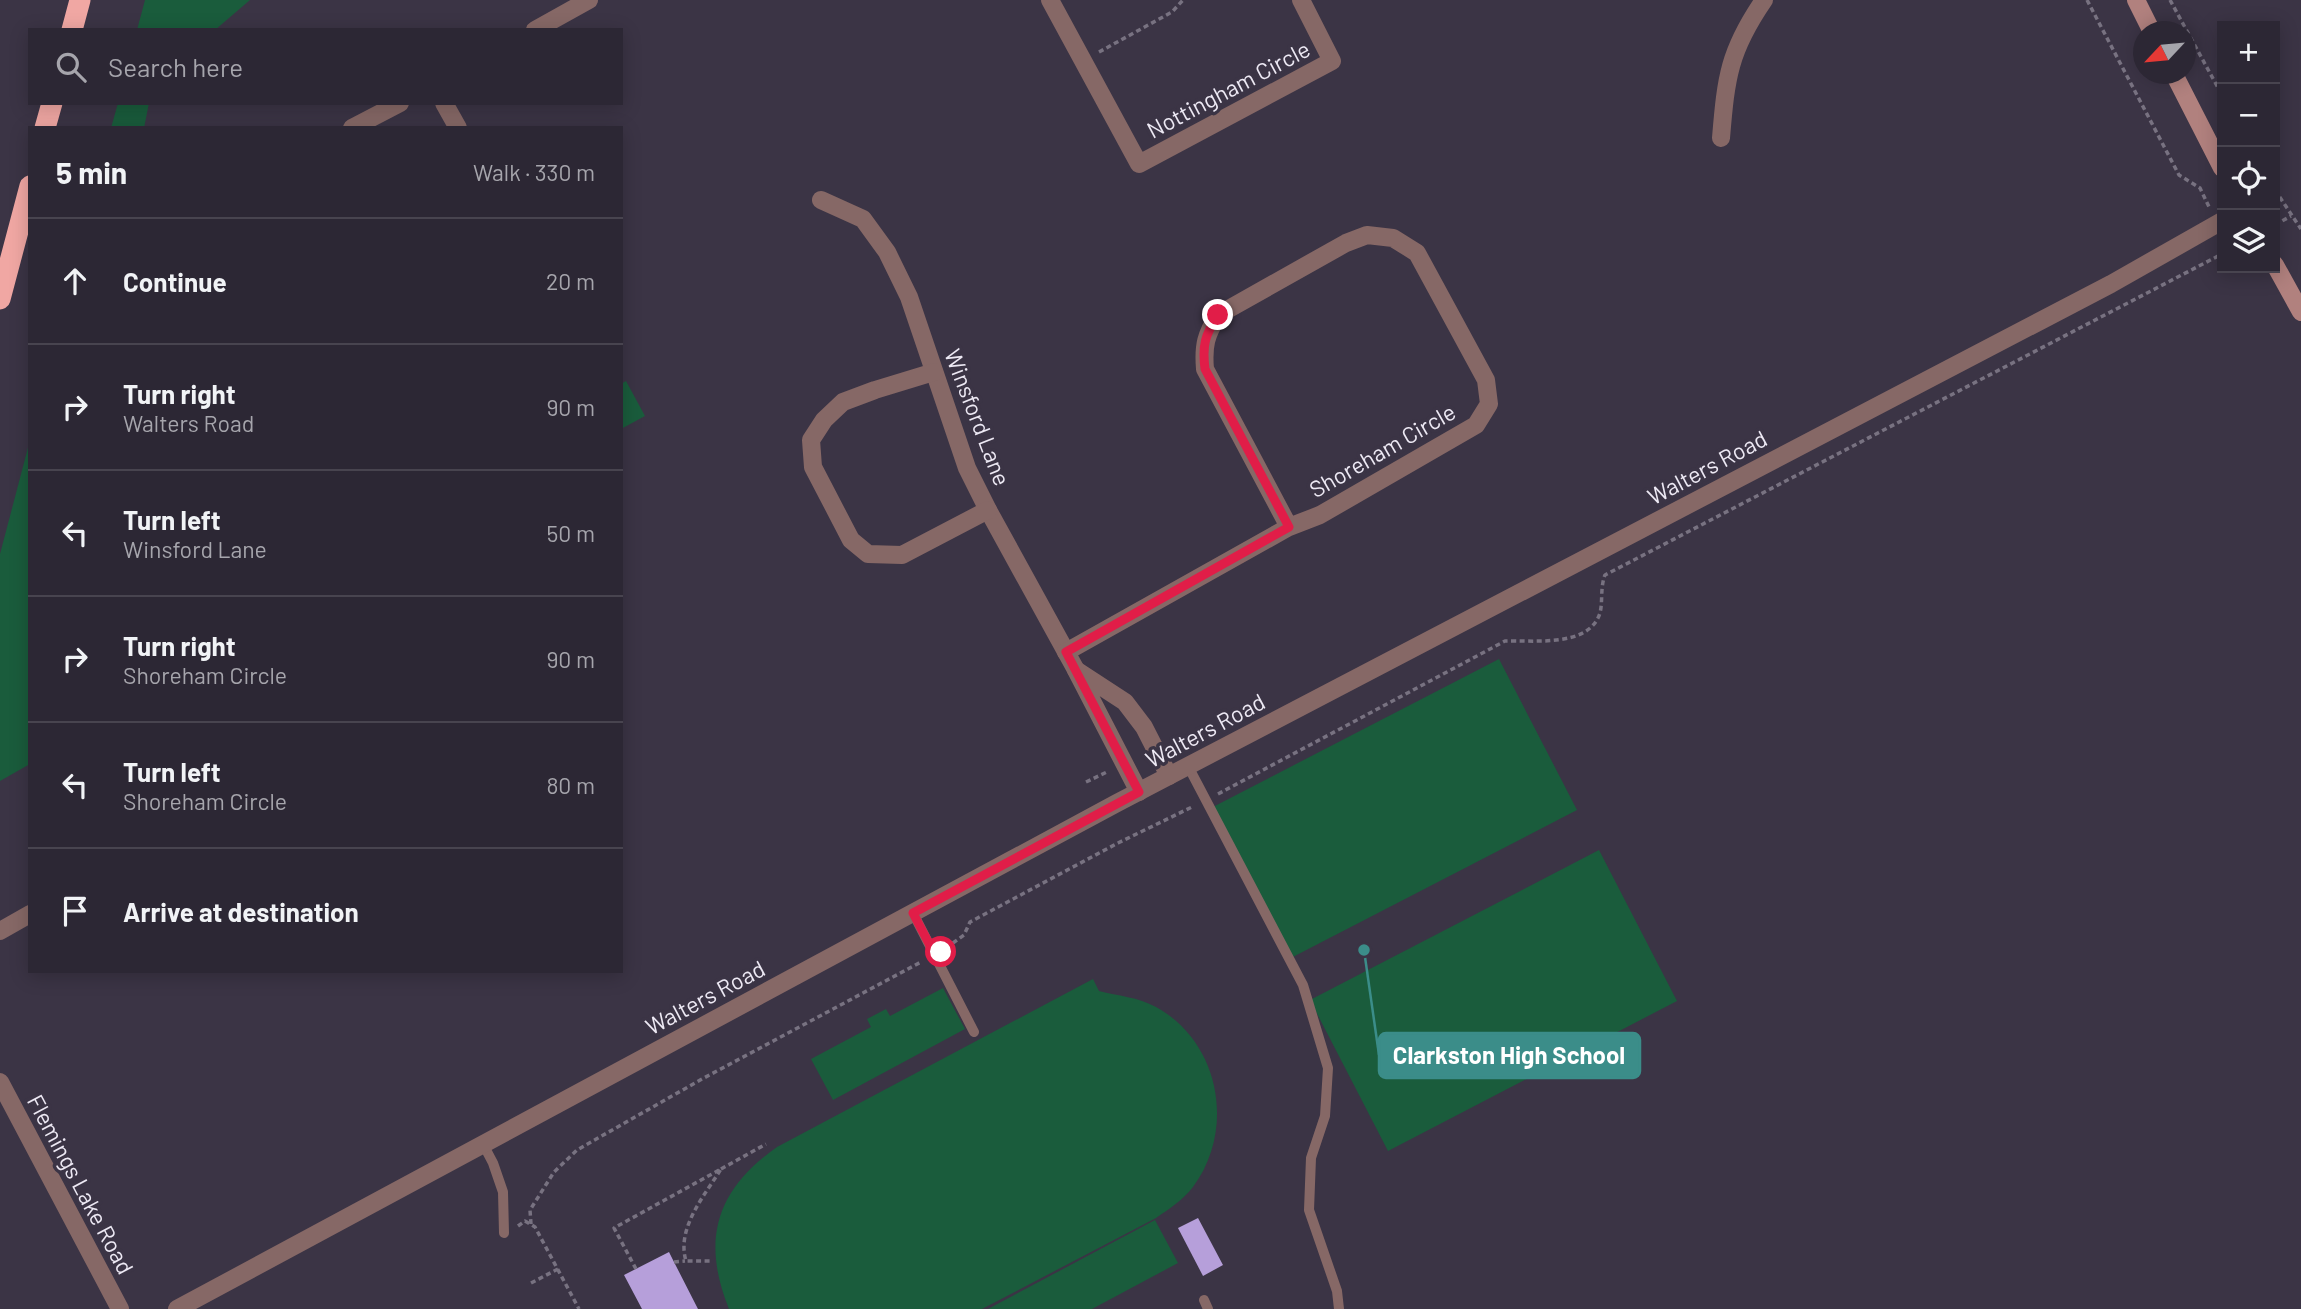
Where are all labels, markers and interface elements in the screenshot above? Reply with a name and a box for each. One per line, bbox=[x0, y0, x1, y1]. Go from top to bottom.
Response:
north arrow bbox=[2133, 21, 2196, 84]
map controls bbox=[2217, 21, 2280, 273]
button: + bbox=[2217, 21, 2280, 84]
search box bbox=[28, 28, 623, 105]
street label: Nottingham Circle bbox=[1142, 34, 1314, 144]
icon: search bbox=[52, 48, 90, 86]
text: Search here bbox=[108, 51, 243, 82]
button: − bbox=[2217, 84, 2280, 147]
button: locate bbox=[2217, 147, 2280, 210]
text: 5 min bbox=[56, 154, 127, 190]
text: Walk · 330 m bbox=[473, 158, 595, 186]
button: layers bbox=[2217, 210, 2280, 273]
icon: ahead bbox=[56, 262, 94, 300]
text: Continue bbox=[123, 266, 227, 297]
text: 20 m bbox=[546, 267, 595, 295]
route end bbox=[1202, 299, 1233, 330]
street label: Winsford Lane bbox=[939, 345, 1017, 489]
text: Turn right bbox=[123, 378, 236, 409]
icon: right bbox=[56, 388, 94, 426]
text: 90 m bbox=[546, 393, 595, 421]
street label: Shoreham Circle bbox=[1304, 397, 1460, 503]
text: Walters Road bbox=[123, 409, 254, 437]
street label: Walters Road bbox=[1642, 424, 1772, 510]
text: Turn left bbox=[123, 504, 221, 535]
icon: left bbox=[56, 514, 94, 552]
text: 50 m bbox=[547, 519, 595, 547]
text: Winsford Lane bbox=[123, 535, 267, 563]
text: Turn right bbox=[123, 630, 236, 661]
icon: right bbox=[56, 640, 94, 678]
text: 90 m bbox=[546, 645, 595, 673]
text: Shoreham Circle bbox=[123, 661, 287, 689]
street label: Walters Road bbox=[1140, 687, 1270, 773]
text: Turn left bbox=[123, 756, 221, 787]
icon: left bbox=[56, 766, 94, 804]
text: 80 m bbox=[546, 771, 595, 799]
text: Shoreham Circle bbox=[123, 787, 287, 815]
icon: arrive bbox=[56, 892, 94, 930]
text: Arrive at destination bbox=[123, 896, 359, 927]
route start bbox=[925, 936, 956, 967]
street label: Walters Road bbox=[640, 954, 770, 1040]
callout: Clarkston High School bbox=[1379, 1033, 1640, 1078]
text: Clarkston High School bbox=[1393, 1040, 1625, 1069]
street label: Flemings Lake Road bbox=[22, 1089, 140, 1279]

